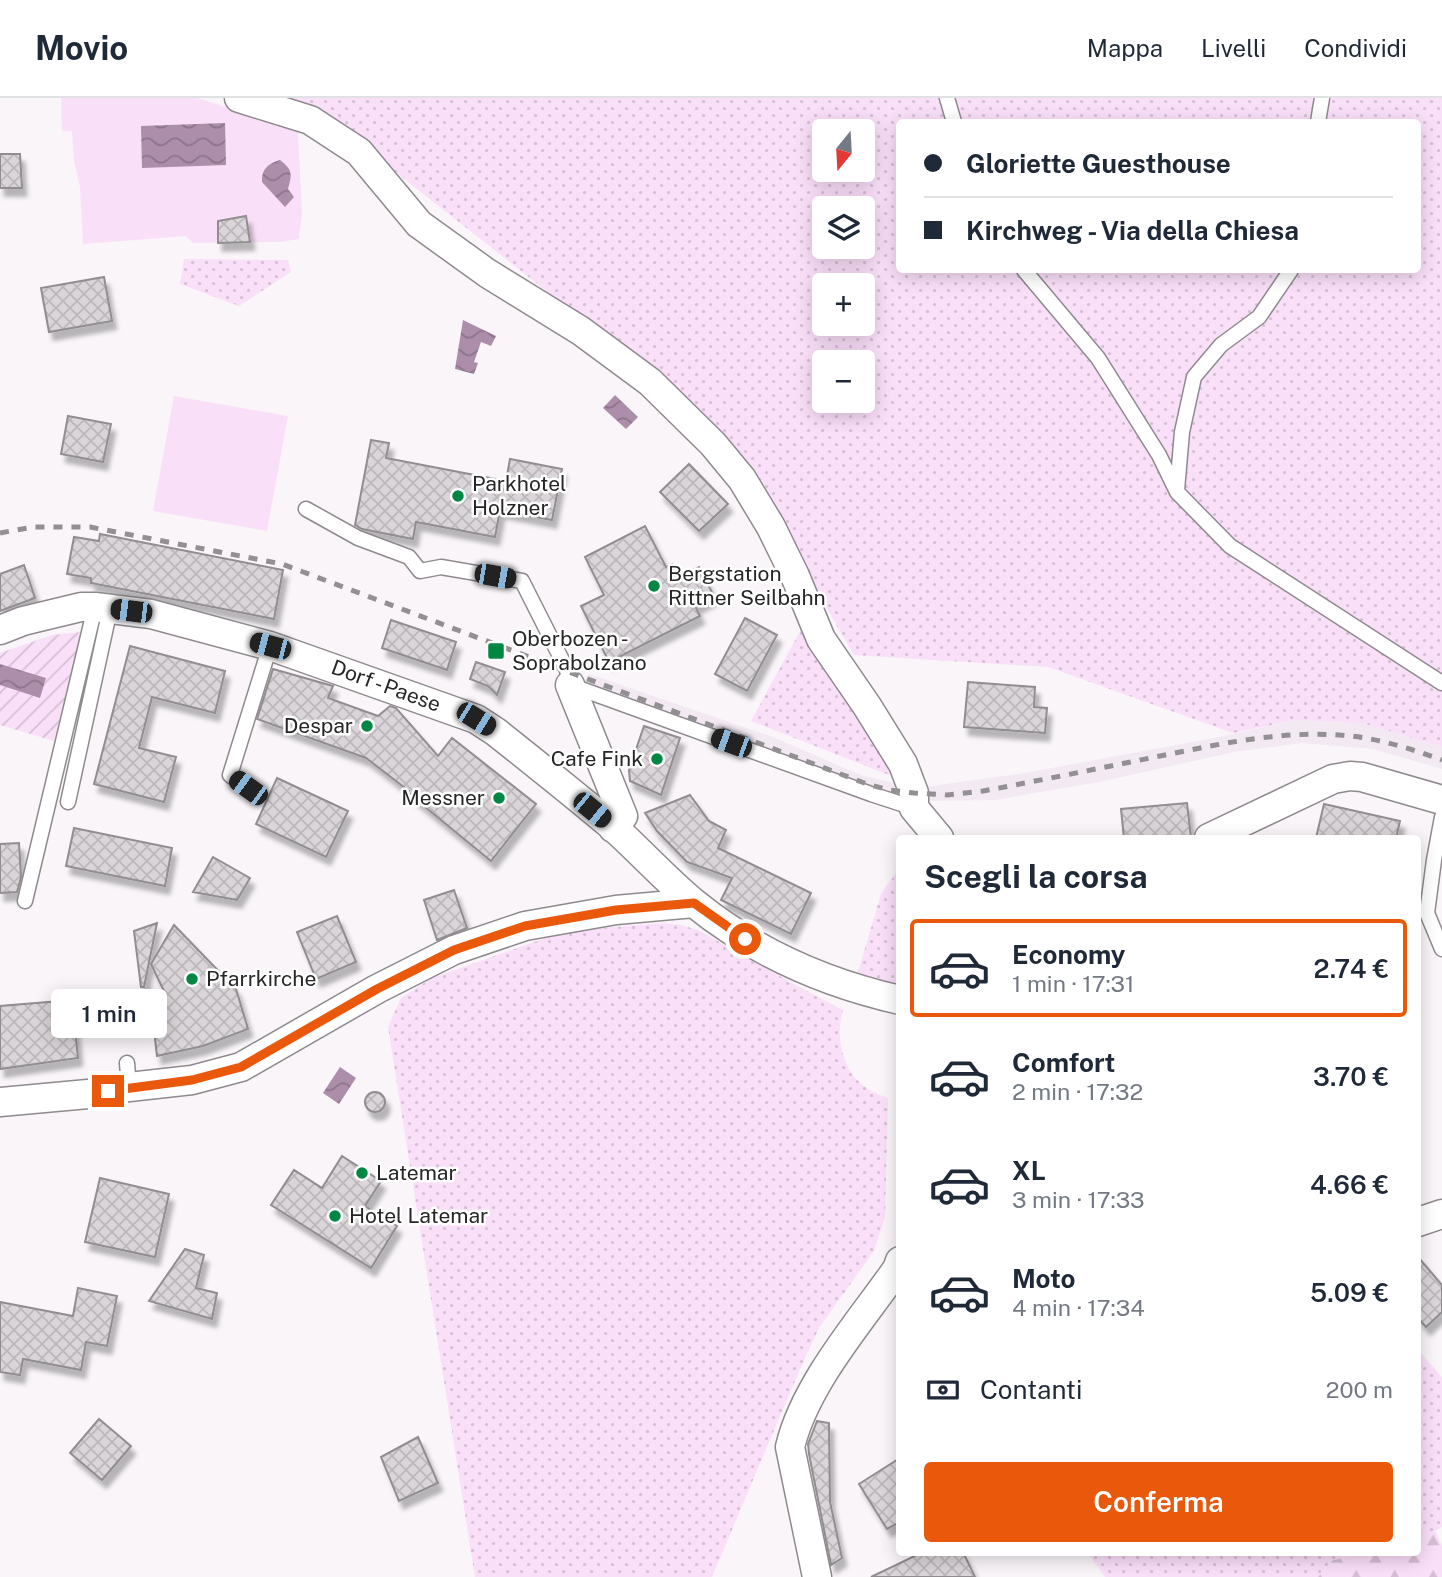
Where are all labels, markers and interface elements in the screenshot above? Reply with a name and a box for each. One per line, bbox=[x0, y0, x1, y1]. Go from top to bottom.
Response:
text: Movio bbox=[35, 29, 128, 67]
text: Mappa bbox=[1087, 34, 1163, 62]
text: Livelli bbox=[1201, 34, 1266, 62]
text: Condividi bbox=[1304, 34, 1407, 62]
north arrow bbox=[812, 119, 875, 182]
map controls bbox=[812, 119, 875, 413]
text: Gloriette Guesthouse bbox=[966, 148, 1231, 179]
button: layers bbox=[812, 196, 875, 259]
text: Kirchweg - Via della Chiesa bbox=[966, 215, 1299, 246]
button: + bbox=[812, 273, 875, 336]
button: − bbox=[812, 350, 875, 413]
place label: Parkhotel Holzner bbox=[472, 471, 566, 520]
marker: Parkhotel Holzner bbox=[450, 488, 466, 504]
place label: Bergstation Rittner Seilbahn bbox=[668, 561, 826, 610]
car bbox=[473, 562, 518, 590]
marker: Bergstation Rittner Seilbahn bbox=[646, 578, 662, 594]
car bbox=[109, 598, 154, 624]
place label: Oberbozen - Soprabolzano bbox=[512, 626, 647, 675]
car bbox=[247, 630, 294, 662]
marker: Oberbozen - Soprabolzano bbox=[486, 641, 506, 661]
street label: Dorf - Paese bbox=[328, 654, 444, 717]
car bbox=[453, 699, 500, 739]
place label: Despar bbox=[284, 713, 353, 738]
marker: Despar bbox=[359, 718, 375, 734]
car bbox=[708, 726, 755, 760]
place label: Cafe Fink bbox=[551, 746, 643, 771]
marker: Cafe Fink bbox=[649, 751, 665, 767]
car bbox=[225, 767, 272, 809]
place label: Messner bbox=[401, 785, 485, 810]
car bbox=[570, 789, 615, 831]
marker: Messner bbox=[491, 790, 507, 806]
text: Scegli la corsa bbox=[924, 858, 1148, 895]
route start bbox=[729, 923, 761, 955]
icon: car bbox=[928, 937, 991, 1000]
text: Economy bbox=[1012, 939, 1125, 970]
text: 2.74 € bbox=[1314, 953, 1389, 984]
place label: Pfarrkirche bbox=[206, 966, 316, 991]
text: 1 min · 17:31 bbox=[1012, 970, 1134, 997]
marker: Pfarrkirche bbox=[184, 971, 200, 987]
callout: 1 min bbox=[50, 990, 166, 1038]
text: 1 min bbox=[82, 1000, 136, 1027]
icon: car bbox=[928, 1045, 991, 1108]
text: Comfort bbox=[1012, 1047, 1115, 1078]
text: 3.70 € bbox=[1313, 1061, 1389, 1092]
route end bbox=[92, 1075, 124, 1107]
text: 2 min · 17:32 bbox=[1012, 1078, 1143, 1105]
icon: car bbox=[928, 1153, 991, 1216]
text: XL bbox=[1012, 1155, 1046, 1186]
place label: Latemar bbox=[376, 1160, 457, 1185]
marker: Latemar bbox=[354, 1165, 370, 1181]
text: 4.66 € bbox=[1310, 1169, 1389, 1200]
text: 3 min · 17:33 bbox=[1012, 1186, 1145, 1213]
place label: Hotel Latemar bbox=[349, 1203, 488, 1228]
marker: Hotel Latemar bbox=[327, 1208, 343, 1224]
icon: car bbox=[928, 1261, 991, 1324]
text: Moto bbox=[1012, 1263, 1075, 1294]
text: 5.09 € bbox=[1310, 1277, 1389, 1308]
text: 4 min · 17:34 bbox=[1012, 1294, 1145, 1321]
icon: cash bbox=[924, 1371, 962, 1409]
text: Contanti bbox=[980, 1374, 1082, 1405]
text: 200 m bbox=[1326, 1376, 1393, 1403]
button: Conferma bbox=[924, 1462, 1393, 1542]

